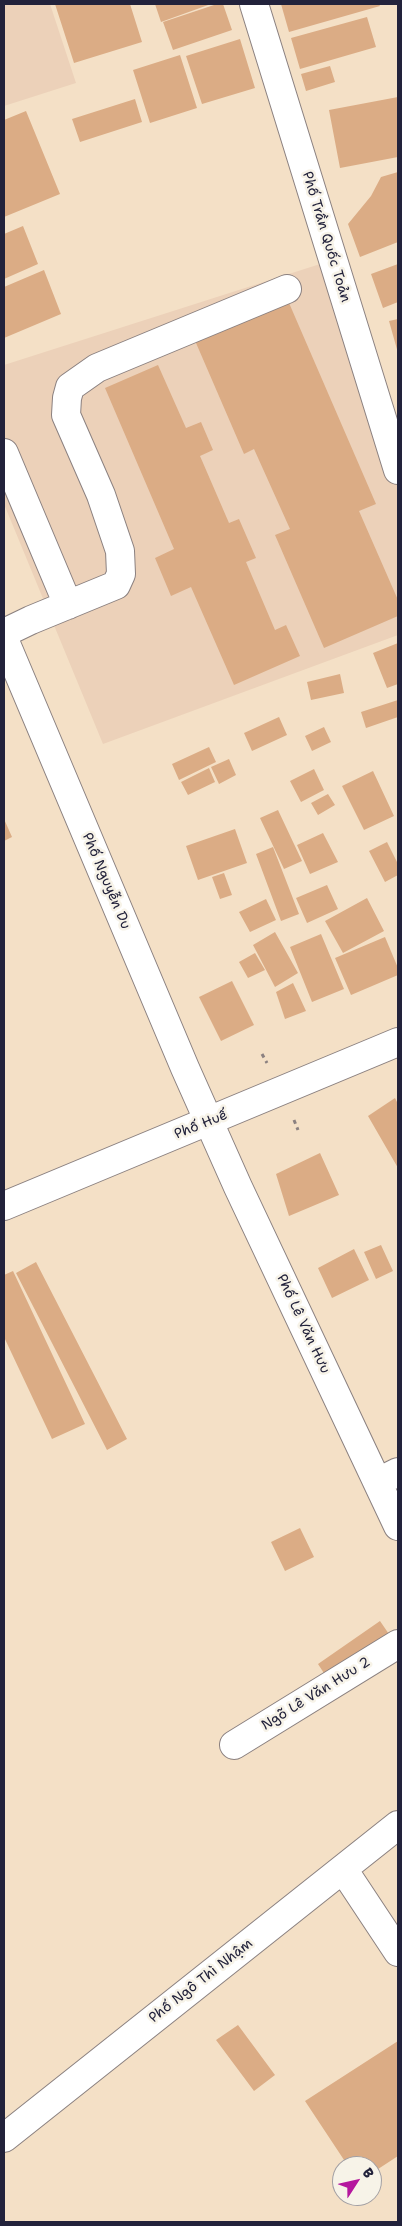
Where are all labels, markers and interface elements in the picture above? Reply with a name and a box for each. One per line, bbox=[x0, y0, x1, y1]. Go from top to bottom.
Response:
street label: Phố Trần Quốc Toản bbox=[298, 170, 354, 304]
street label: Phố Nguyễn Du bbox=[78, 830, 134, 932]
street label: Phố Huế bbox=[172, 1107, 230, 1143]
street label: Phố Lê Văn Hưu bbox=[273, 1272, 333, 1376]
street label: Ngõ Lê Văn Hưu 2 bbox=[258, 1654, 374, 1734]
street label: Phố Ngô Thì Nhậm bbox=[146, 1935, 256, 2027]
north arrow bbox=[332, 2156, 382, 2206]
text: B bbox=[359, 2164, 378, 2182]

